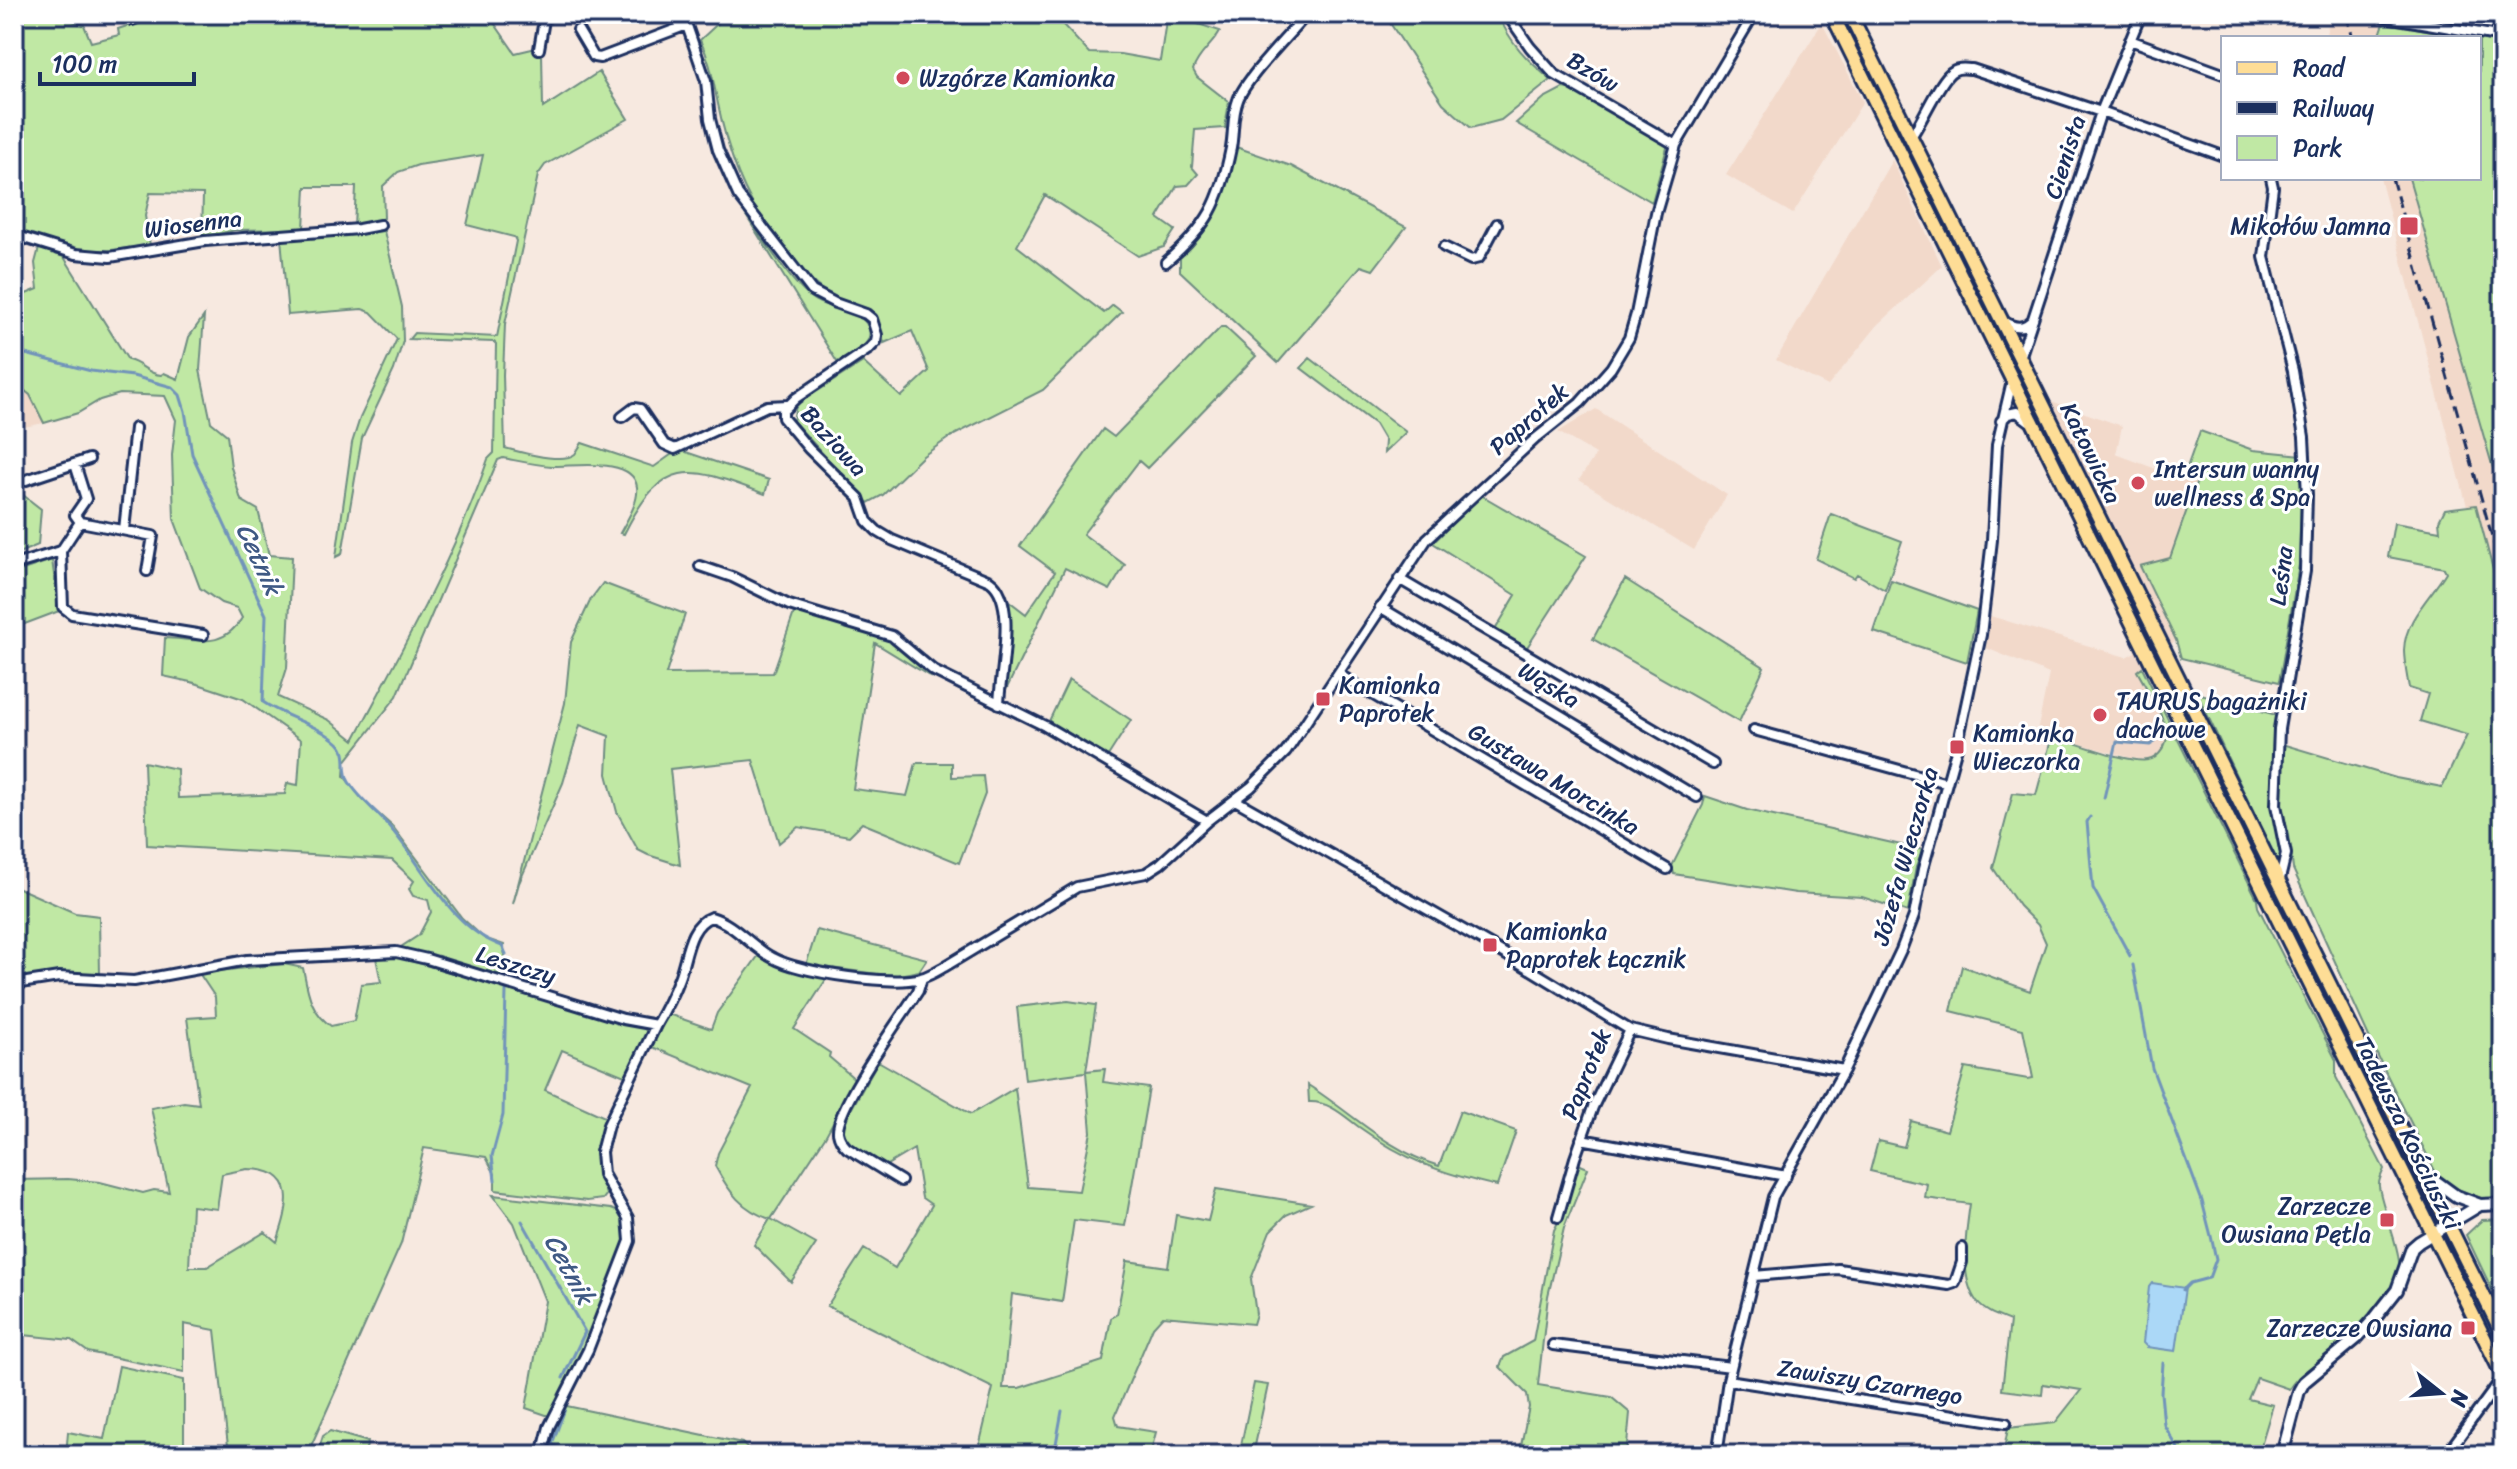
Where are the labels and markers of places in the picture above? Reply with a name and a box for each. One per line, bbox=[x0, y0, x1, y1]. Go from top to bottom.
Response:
place label: Wzgórze Kamionka bbox=[919, 57, 1116, 99]
marker: Wzgórze Kamionka bbox=[894, 69, 912, 87]
place label: Mikołów Jamna bbox=[2230, 205, 2391, 247]
marker: Mikołów Jamna bbox=[2398, 215, 2420, 237]
place label: Intersun wanny wellness & Spa bbox=[2153, 448, 2320, 518]
marker: Intersun wanny wellness & Spa bbox=[2129, 474, 2147, 492]
place label: Kamionka Paprotek bbox=[1339, 664, 1440, 734]
place label: TAURUS bagażniki dachowe bbox=[2116, 680, 2308, 750]
marker: Kamionka Paprotek bbox=[1314, 690, 1332, 708]
marker: TAURUS bagażniki dachowe bbox=[2091, 706, 2109, 724]
place label: Kamionka Wieczorka bbox=[1973, 712, 2080, 782]
marker: Kamionka Wieczorka bbox=[1948, 738, 1966, 756]
place label: Kamionka Paprotek Łącznik bbox=[1506, 910, 1687, 980]
marker: Kamionka Paprotek Łącznik bbox=[1481, 936, 1499, 954]
place label: Zarzecze Owsiana Pętla bbox=[2222, 1185, 2371, 1255]
marker: Zarzecze Owsiana Pętla bbox=[2378, 1211, 2396, 1229]
place label: Zarzecze Owsiana bbox=[2267, 1307, 2452, 1349]
marker: Zarzecze Owsiana bbox=[2459, 1319, 2477, 1337]

